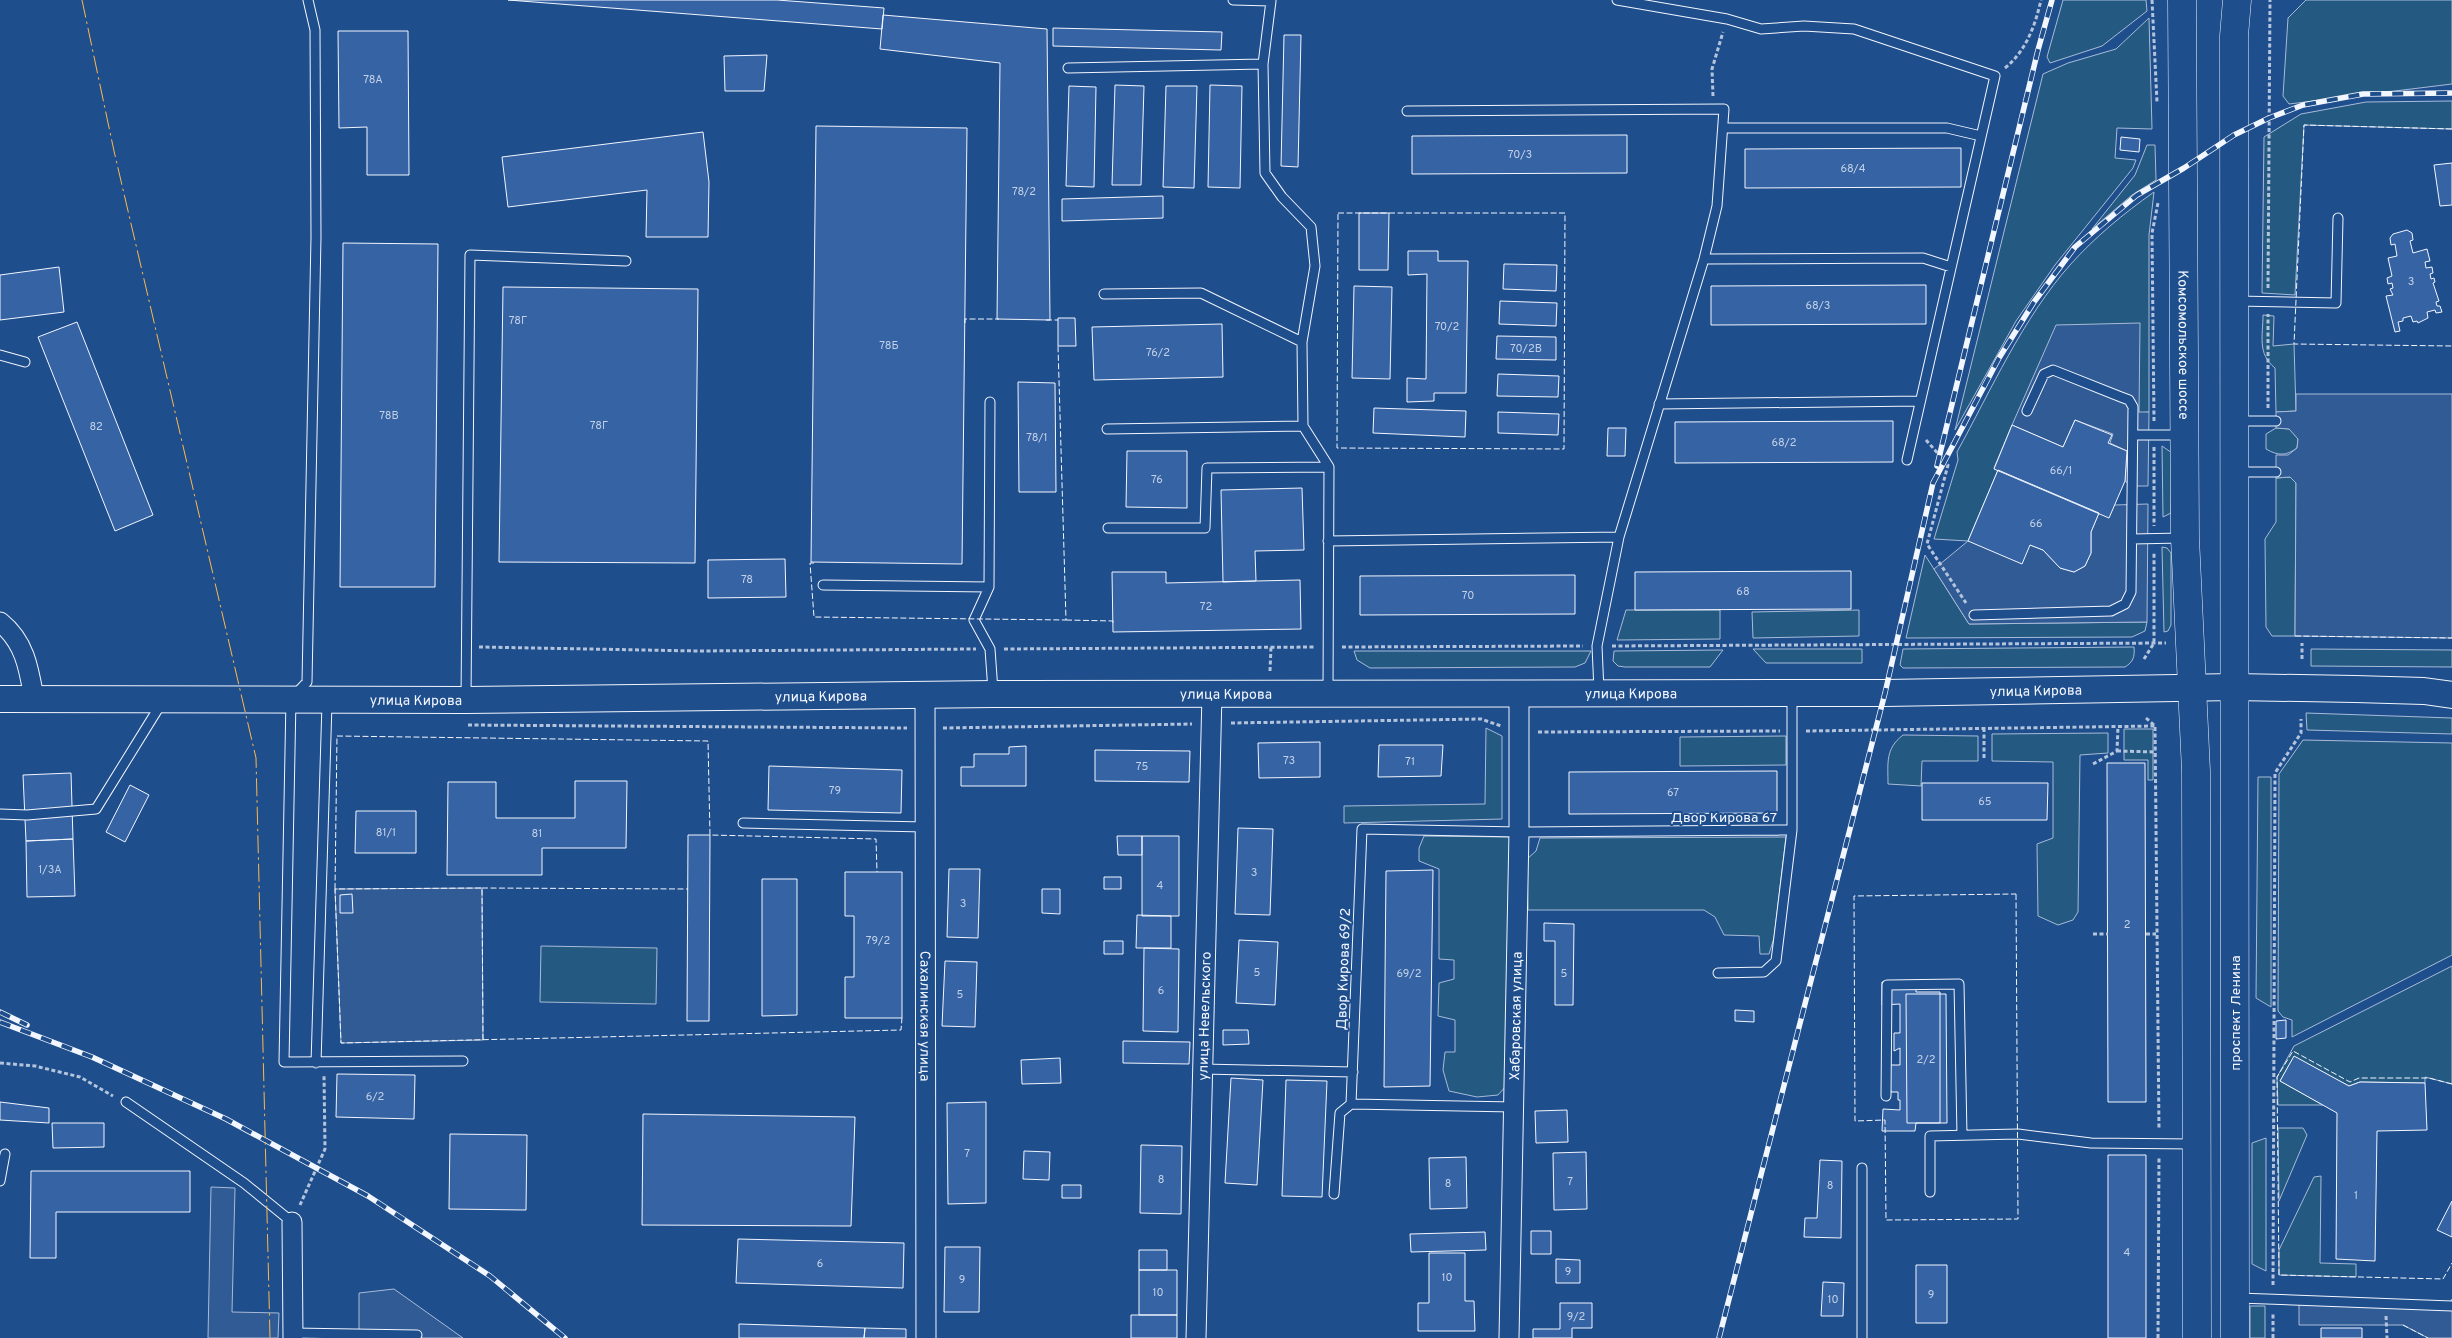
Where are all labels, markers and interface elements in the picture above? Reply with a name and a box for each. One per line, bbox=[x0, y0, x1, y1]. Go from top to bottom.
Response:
house number: 78А bbox=[363, 73, 383, 87]
house number: 70/3 bbox=[1508, 148, 1532, 162]
house number: 68/4 bbox=[1840, 162, 1866, 176]
house number: 78/2 bbox=[1012, 185, 1036, 199]
street label: Комсомольское шоссе bbox=[2174, 270, 2191, 420]
house number: 3 bbox=[2408, 275, 2414, 289]
house number: 68/3 bbox=[1806, 299, 1830, 313]
house number: 78Г bbox=[509, 314, 527, 328]
house number: 70/2 bbox=[1435, 320, 1459, 334]
house number: 78Б bbox=[879, 339, 899, 353]
house number: 70/2В bbox=[1510, 342, 1542, 356]
house number: 76/2 bbox=[1146, 346, 1170, 360]
house number: 78В bbox=[379, 409, 399, 423]
house number: 78Г bbox=[590, 419, 608, 433]
house number: 82 bbox=[89, 420, 103, 434]
house number: 78/1 bbox=[1026, 431, 1048, 445]
house number: 68/2 bbox=[1771, 436, 1797, 450]
house number: 66/1 bbox=[2050, 464, 2072, 478]
house number: 76 bbox=[1151, 473, 1163, 487]
house number: 66 bbox=[2029, 517, 2043, 531]
house number: 78 bbox=[741, 573, 753, 587]
house number: 68 bbox=[1736, 585, 1750, 599]
house number: 70 bbox=[1462, 589, 1474, 603]
house number: 72 bbox=[1200, 600, 1212, 614]
street label: улица Кирова bbox=[1990, 683, 2082, 701]
street label: улица Кирова bbox=[1585, 686, 1677, 703]
street label: улица Кирова bbox=[1180, 687, 1272, 704]
street label: улица Кирова bbox=[775, 688, 867, 706]
street label: улица Кирова bbox=[370, 693, 462, 710]
house number: 73 bbox=[1283, 754, 1295, 768]
house number: 71 bbox=[1405, 755, 1415, 769]
house number: 75 bbox=[1136, 760, 1148, 774]
house number: 79 bbox=[829, 784, 841, 798]
house number: 67 bbox=[1667, 786, 1679, 800]
house number: 65 bbox=[1978, 795, 1992, 809]
street label: Двор Кирова 67 bbox=[1671, 810, 1777, 827]
house number: 81/1 bbox=[376, 826, 396, 840]
house number: 81 bbox=[532, 827, 542, 841]
house number: 1/3А bbox=[38, 863, 62, 877]
house number: 3 bbox=[1251, 866, 1257, 880]
house number: 4 bbox=[1157, 879, 1164, 893]
house number: 3 bbox=[960, 897, 966, 911]
street label: Двор Кирова 69/2 bbox=[1334, 907, 1355, 1031]
house number: 2 bbox=[2124, 918, 2130, 932]
house number: 79/2 bbox=[866, 934, 890, 948]
street label: Сахалинская улица bbox=[915, 951, 933, 1081]
street label: улица Невельского bbox=[1195, 951, 1216, 1081]
street label: Хабаровская улица bbox=[1507, 951, 1527, 1081]
street label: проспект Ленина bbox=[2228, 955, 2245, 1071]
house number: 5 bbox=[1254, 966, 1261, 980]
house number: 69/2 bbox=[1397, 967, 1421, 981]
house number: 5 bbox=[1561, 967, 1568, 981]
house number: 6 bbox=[1158, 984, 1164, 998]
house number: 5 bbox=[957, 988, 964, 1002]
house number: 2/2 bbox=[1917, 1053, 1935, 1067]
house number: 6/2 bbox=[366, 1090, 384, 1104]
house number: 7 bbox=[964, 1147, 970, 1161]
house number: 8 bbox=[1158, 1173, 1164, 1187]
house number: 7 bbox=[1567, 1175, 1573, 1189]
house number: 8 bbox=[1445, 1177, 1451, 1191]
house number: 8 bbox=[1827, 1179, 1833, 1193]
house number: 1 bbox=[2354, 1189, 2358, 1203]
house number: 4 bbox=[2124, 1246, 2131, 1260]
house number: 6 bbox=[817, 1257, 823, 1271]
house number: 9 bbox=[1565, 1265, 1571, 1279]
house number: 10 bbox=[1441, 1271, 1453, 1285]
house number: 9 bbox=[959, 1273, 965, 1287]
house number: 10 bbox=[1152, 1286, 1164, 1300]
house number: 9 bbox=[1928, 1288, 1934, 1302]
house number: 10 bbox=[1827, 1293, 1839, 1307]
house number: 9/2 bbox=[1567, 1310, 1585, 1324]

